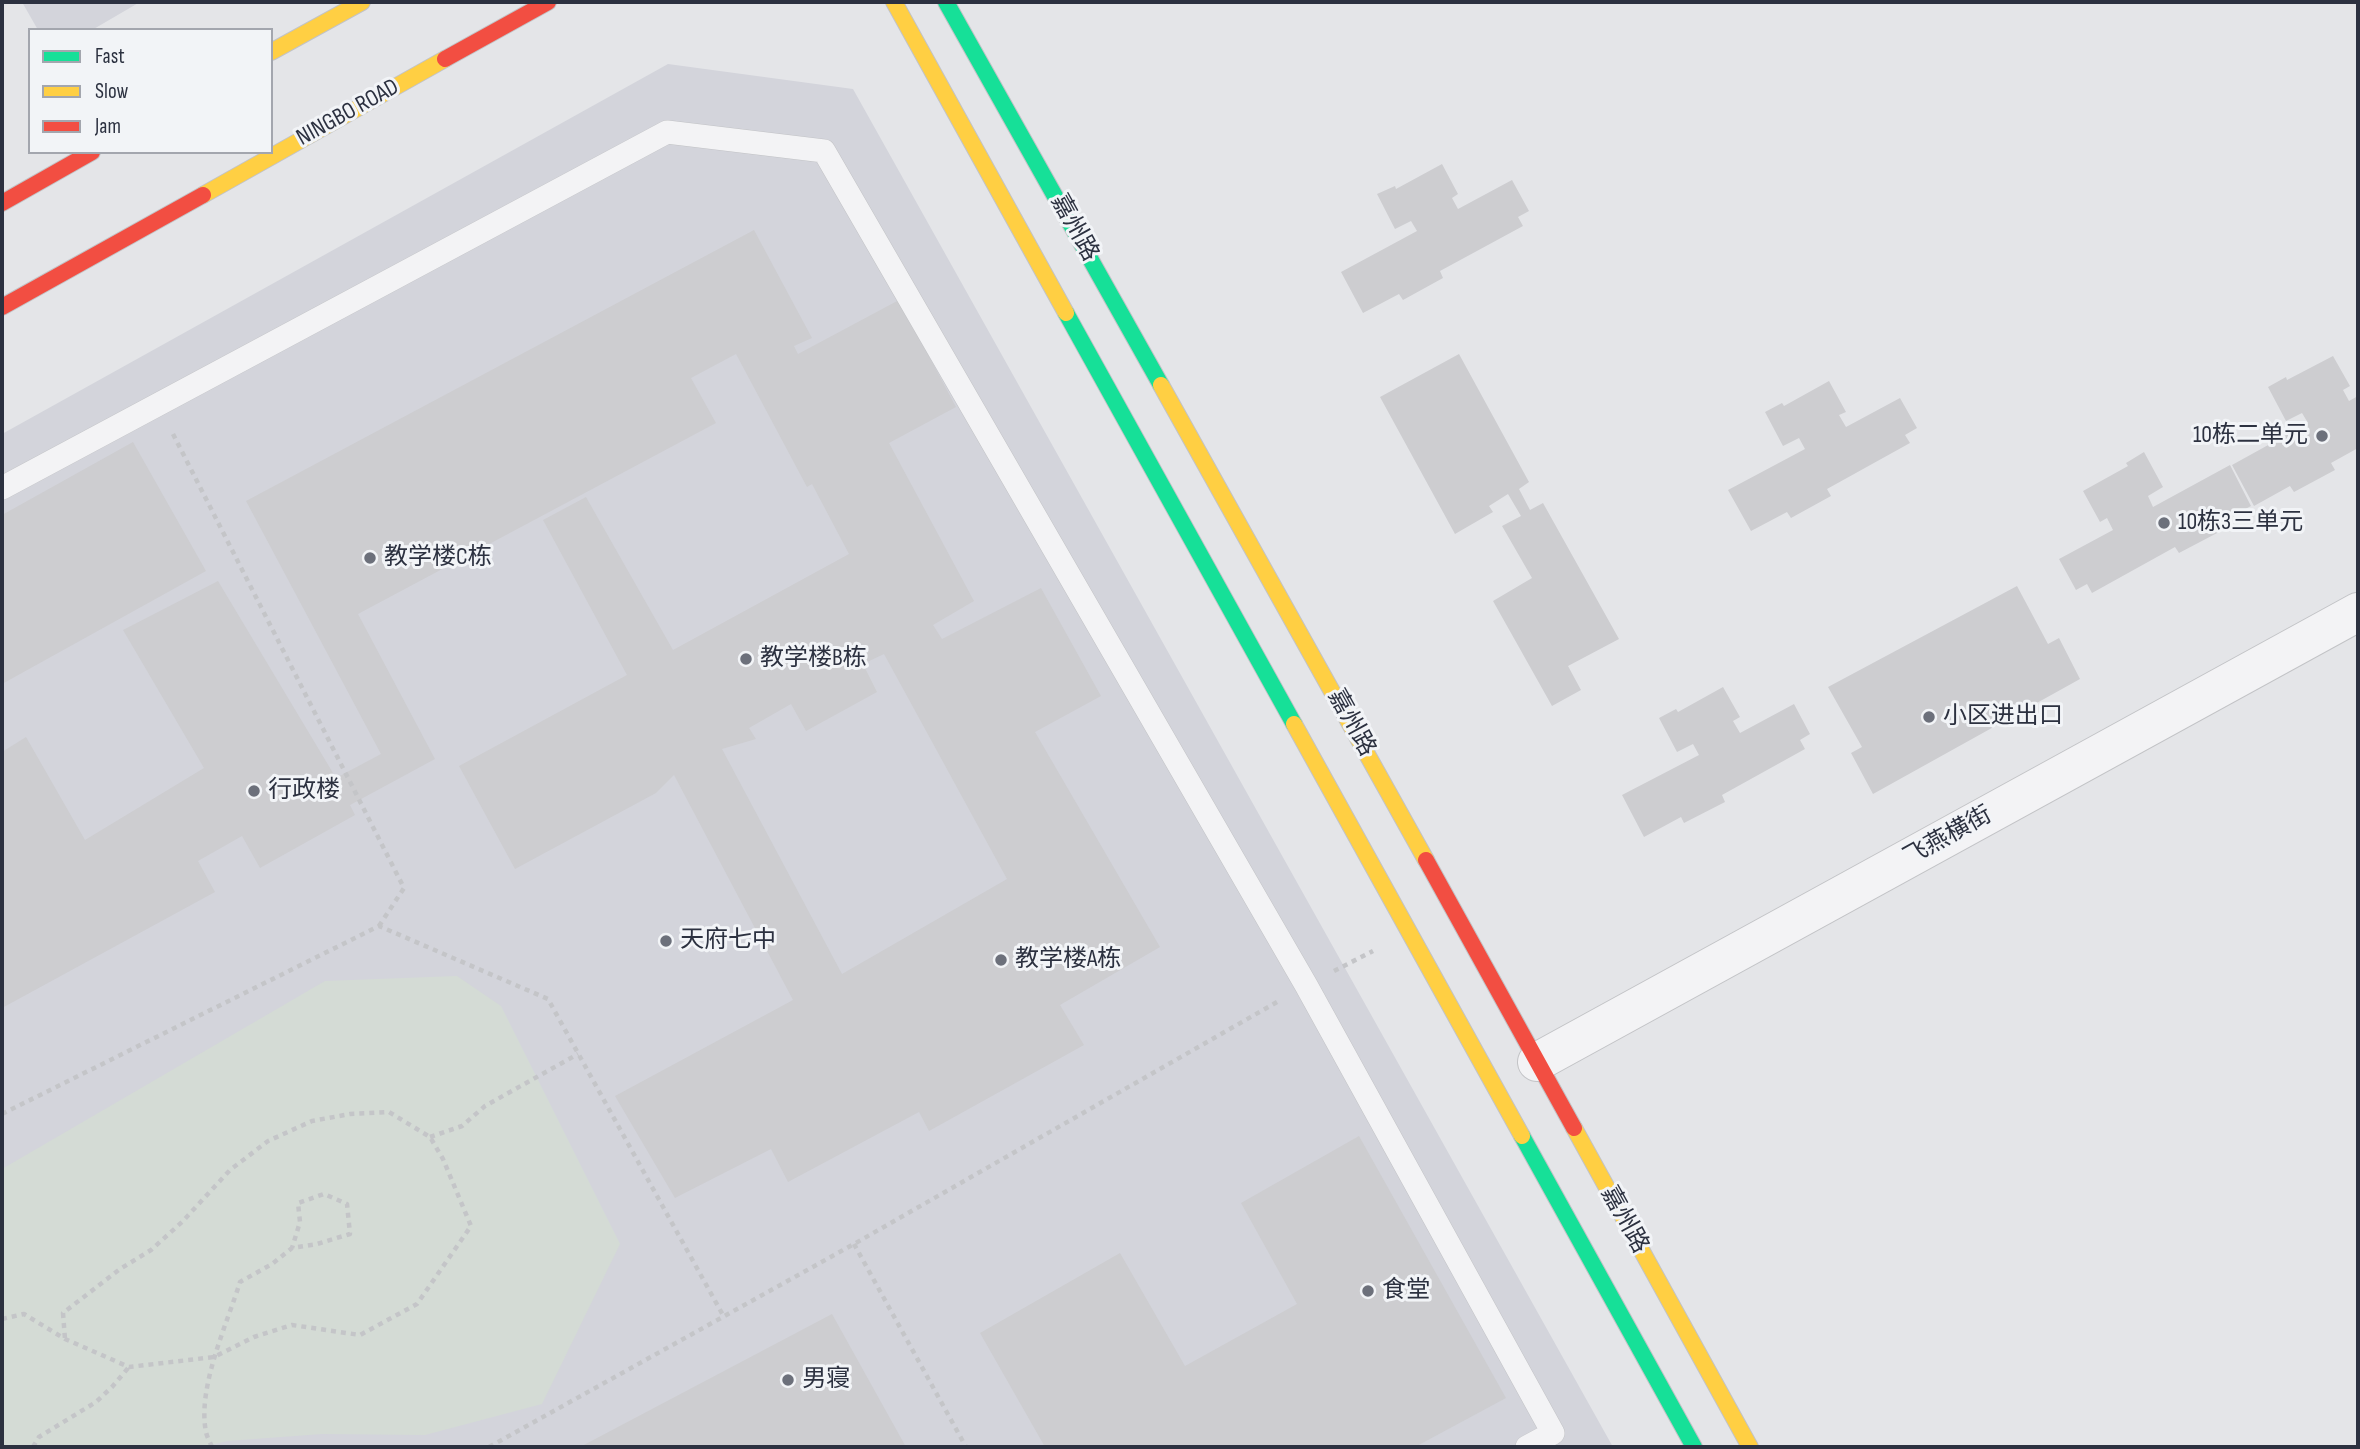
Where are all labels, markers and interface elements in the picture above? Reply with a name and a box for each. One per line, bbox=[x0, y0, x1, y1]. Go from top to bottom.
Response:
legend bbox=[28, 28, 273, 154]
text: Fast bbox=[95, 44, 125, 69]
street label: NINGBO ROAD bbox=[292, 73, 404, 153]
text: Slow bbox=[95, 79, 128, 104]
text: Jam bbox=[95, 114, 121, 139]
street label: 嘉州路 bbox=[1044, 190, 1104, 266]
place label: 10栋二单元 bbox=[2193, 422, 2308, 450]
marker: 10栋二单元 bbox=[2314, 428, 2330, 444]
place label: 10栋3三单元 bbox=[2178, 509, 2303, 537]
marker: 10栋3三单元 bbox=[2156, 515, 2172, 531]
place label: 教学楼C栋 bbox=[384, 544, 492, 572]
marker: 教学楼C栋 bbox=[362, 550, 378, 566]
place label: 教学楼B栋 bbox=[760, 645, 867, 673]
marker: 教学楼B栋 bbox=[738, 651, 754, 667]
street label: 嘉州路 bbox=[1321, 685, 1381, 761]
place label: 小区进出口 bbox=[1943, 703, 2063, 731]
marker: 小区进出口 bbox=[1921, 709, 1937, 725]
place label: 行政楼 bbox=[268, 777, 340, 805]
marker: 行政楼 bbox=[246, 783, 262, 799]
street label: 飞燕横街 bbox=[1899, 801, 1997, 873]
place label: 天府七中 bbox=[680, 927, 776, 955]
marker: 天府七中 bbox=[658, 933, 674, 949]
place label: 教学楼A栋 bbox=[1015, 946, 1121, 974]
marker: 教学楼A栋 bbox=[993, 952, 1009, 968]
street label: 嘉州路 bbox=[1594, 1182, 1654, 1258]
place label: 食堂 bbox=[1382, 1277, 1430, 1305]
marker: 食堂 bbox=[1360, 1283, 1376, 1299]
place label: 男寝 bbox=[802, 1366, 850, 1394]
marker: 男寝 bbox=[780, 1372, 796, 1388]

